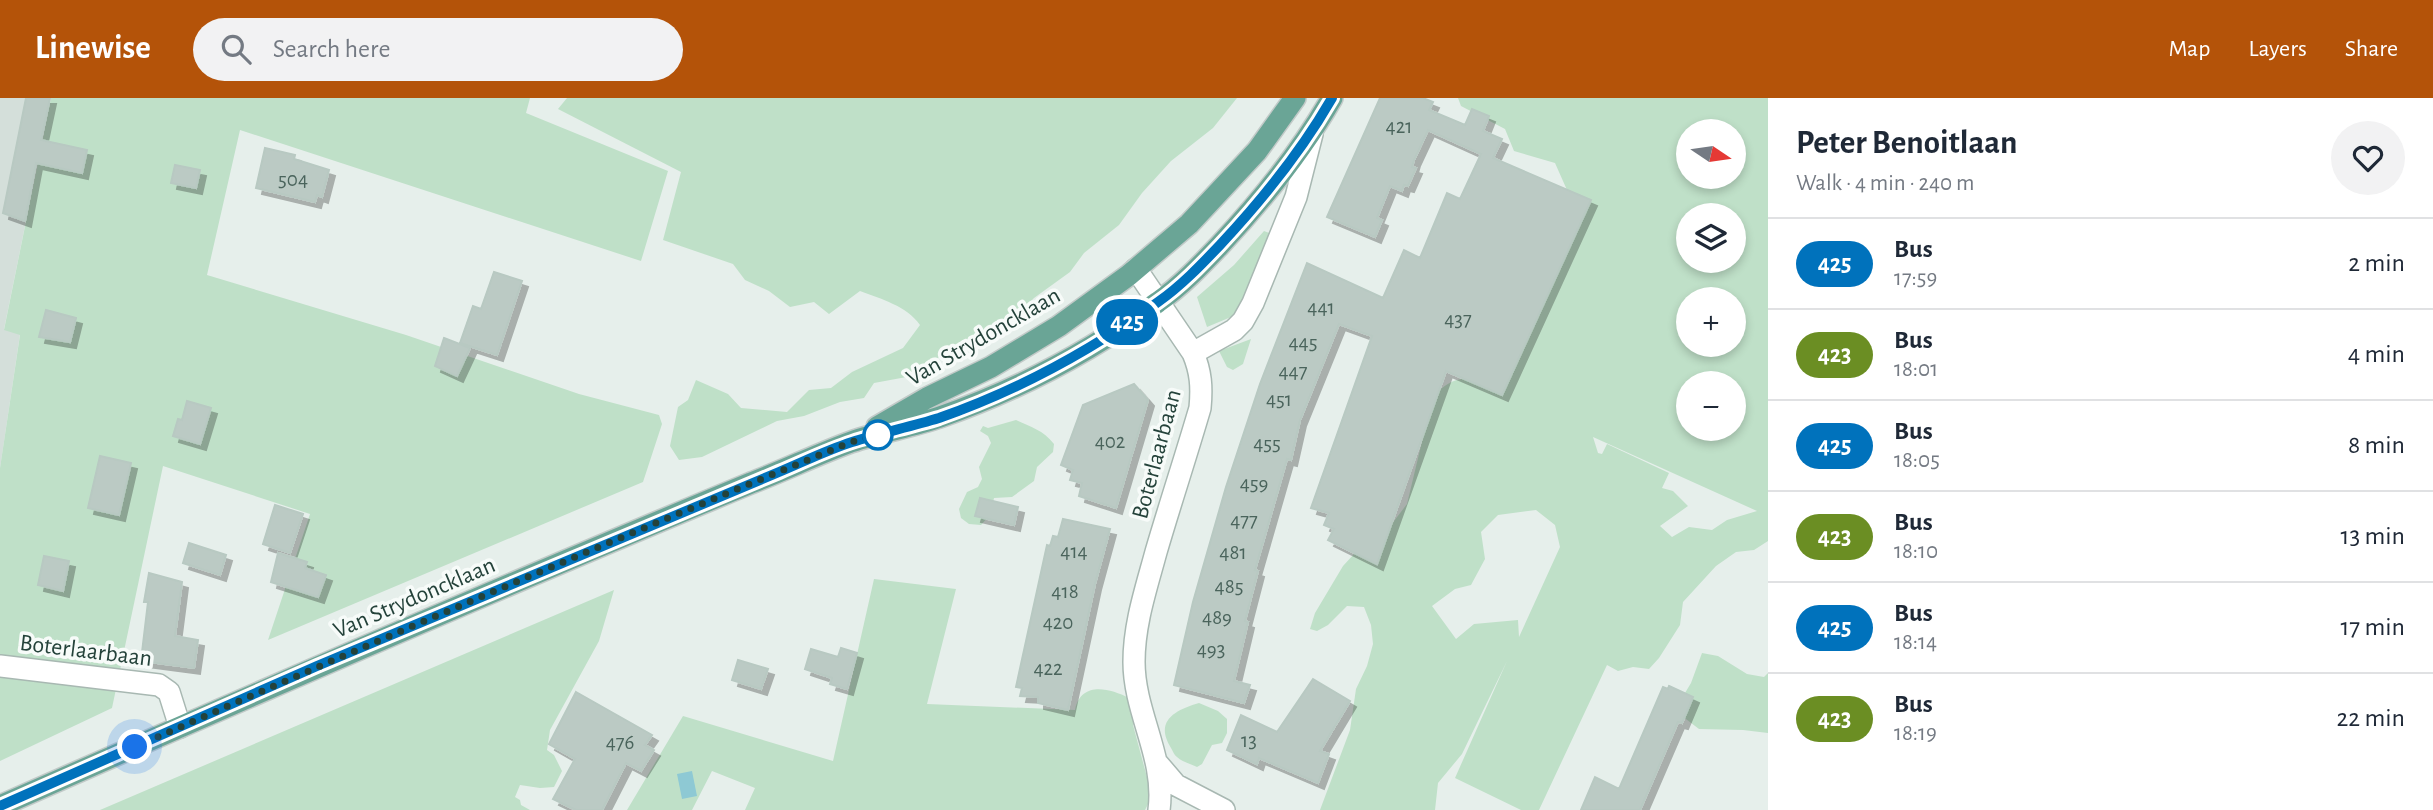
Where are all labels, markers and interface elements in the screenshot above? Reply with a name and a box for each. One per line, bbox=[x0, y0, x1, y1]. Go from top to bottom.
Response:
search box bbox=[193, 18, 683, 81]
icon: search bbox=[217, 30, 255, 68]
text: Linewise bbox=[35, 32, 151, 65]
text: Search here bbox=[273, 36, 390, 62]
text: Map bbox=[2168, 37, 2210, 61]
text: Layers bbox=[2248, 37, 2307, 61]
text: Share bbox=[2345, 37, 2398, 61]
house number: 421 bbox=[1386, 116, 1412, 137]
north arrow bbox=[1676, 119, 1746, 189]
map controls bbox=[1676, 119, 1746, 441]
button: heart bbox=[2331, 121, 2405, 195]
text: Peter Benoitlaan bbox=[1796, 127, 2017, 160]
house number: 504 bbox=[278, 169, 308, 190]
text: Walk · 4 min · 240 m bbox=[1796, 172, 1974, 195]
button: layers bbox=[1676, 203, 1746, 273]
text: Bus bbox=[1894, 236, 1933, 262]
text: 2 min bbox=[2348, 250, 2405, 276]
text: 425 bbox=[1818, 252, 1851, 276]
text: 17:59 bbox=[1894, 267, 1937, 290]
street label: Van Strydoncklaan bbox=[903, 283, 1064, 391]
button: + bbox=[1676, 287, 1746, 357]
house number: 441 bbox=[1307, 297, 1335, 318]
line badge: 425 bbox=[1087, 299, 1167, 345]
house number: 437 bbox=[1444, 309, 1472, 330]
text: 425 bbox=[1110, 310, 1144, 334]
text: Bus bbox=[1894, 327, 1933, 353]
house number: 445 bbox=[1289, 332, 1317, 353]
text: 4 min bbox=[2348, 341, 2405, 367]
text: 423 bbox=[1818, 343, 1851, 367]
text: 18:01 bbox=[1894, 358, 1938, 381]
house number: 447 bbox=[1279, 361, 1308, 382]
button: − bbox=[1676, 371, 1746, 441]
street label: Boterlaarbaan bbox=[1128, 387, 1186, 522]
house number: 451 bbox=[1266, 389, 1292, 410]
text: Bus bbox=[1894, 418, 1933, 444]
unlabelled marker bbox=[863, 420, 893, 450]
house number: 402 bbox=[1095, 431, 1125, 452]
text: 8 min bbox=[2348, 432, 2405, 458]
house number: 455 bbox=[1253, 433, 1281, 454]
text: 425 bbox=[1818, 434, 1851, 458]
text: 18:05 bbox=[1894, 449, 1940, 472]
house number: 459 bbox=[1240, 473, 1268, 494]
text: Bus bbox=[1894, 509, 1933, 535]
house number: 477 bbox=[1230, 510, 1258, 531]
text: 13 min bbox=[2341, 523, 2405, 549]
text: 423 bbox=[1818, 525, 1851, 549]
text: 18:10 bbox=[1894, 540, 1938, 563]
house number: 414 bbox=[1060, 541, 1088, 562]
house number: 481 bbox=[1219, 542, 1247, 563]
street label: Van Strydoncklaan bbox=[330, 553, 499, 643]
house number: 485 bbox=[1215, 576, 1243, 597]
house number: 418 bbox=[1051, 581, 1079, 602]
text: Bus bbox=[1894, 600, 1933, 626]
house number: 489 bbox=[1202, 607, 1232, 628]
house number: 420 bbox=[1043, 612, 1073, 633]
text: 17 min bbox=[2340, 614, 2405, 640]
text: 425 bbox=[1818, 616, 1851, 640]
street label: Boterlaarbaan bbox=[18, 631, 153, 671]
text: 18:14 bbox=[1894, 631, 1937, 654]
house number: 493 bbox=[1197, 639, 1225, 660]
house number: 422 bbox=[1033, 658, 1063, 679]
text: Bus bbox=[1894, 691, 1933, 717]
text: 22 min bbox=[2337, 705, 2405, 731]
text: 423 bbox=[1818, 707, 1851, 731]
text: 18:19 bbox=[1894, 722, 1937, 745]
your location bbox=[117, 729, 152, 764]
house number: 13 bbox=[1241, 730, 1257, 751]
house number: 476 bbox=[606, 732, 634, 753]

